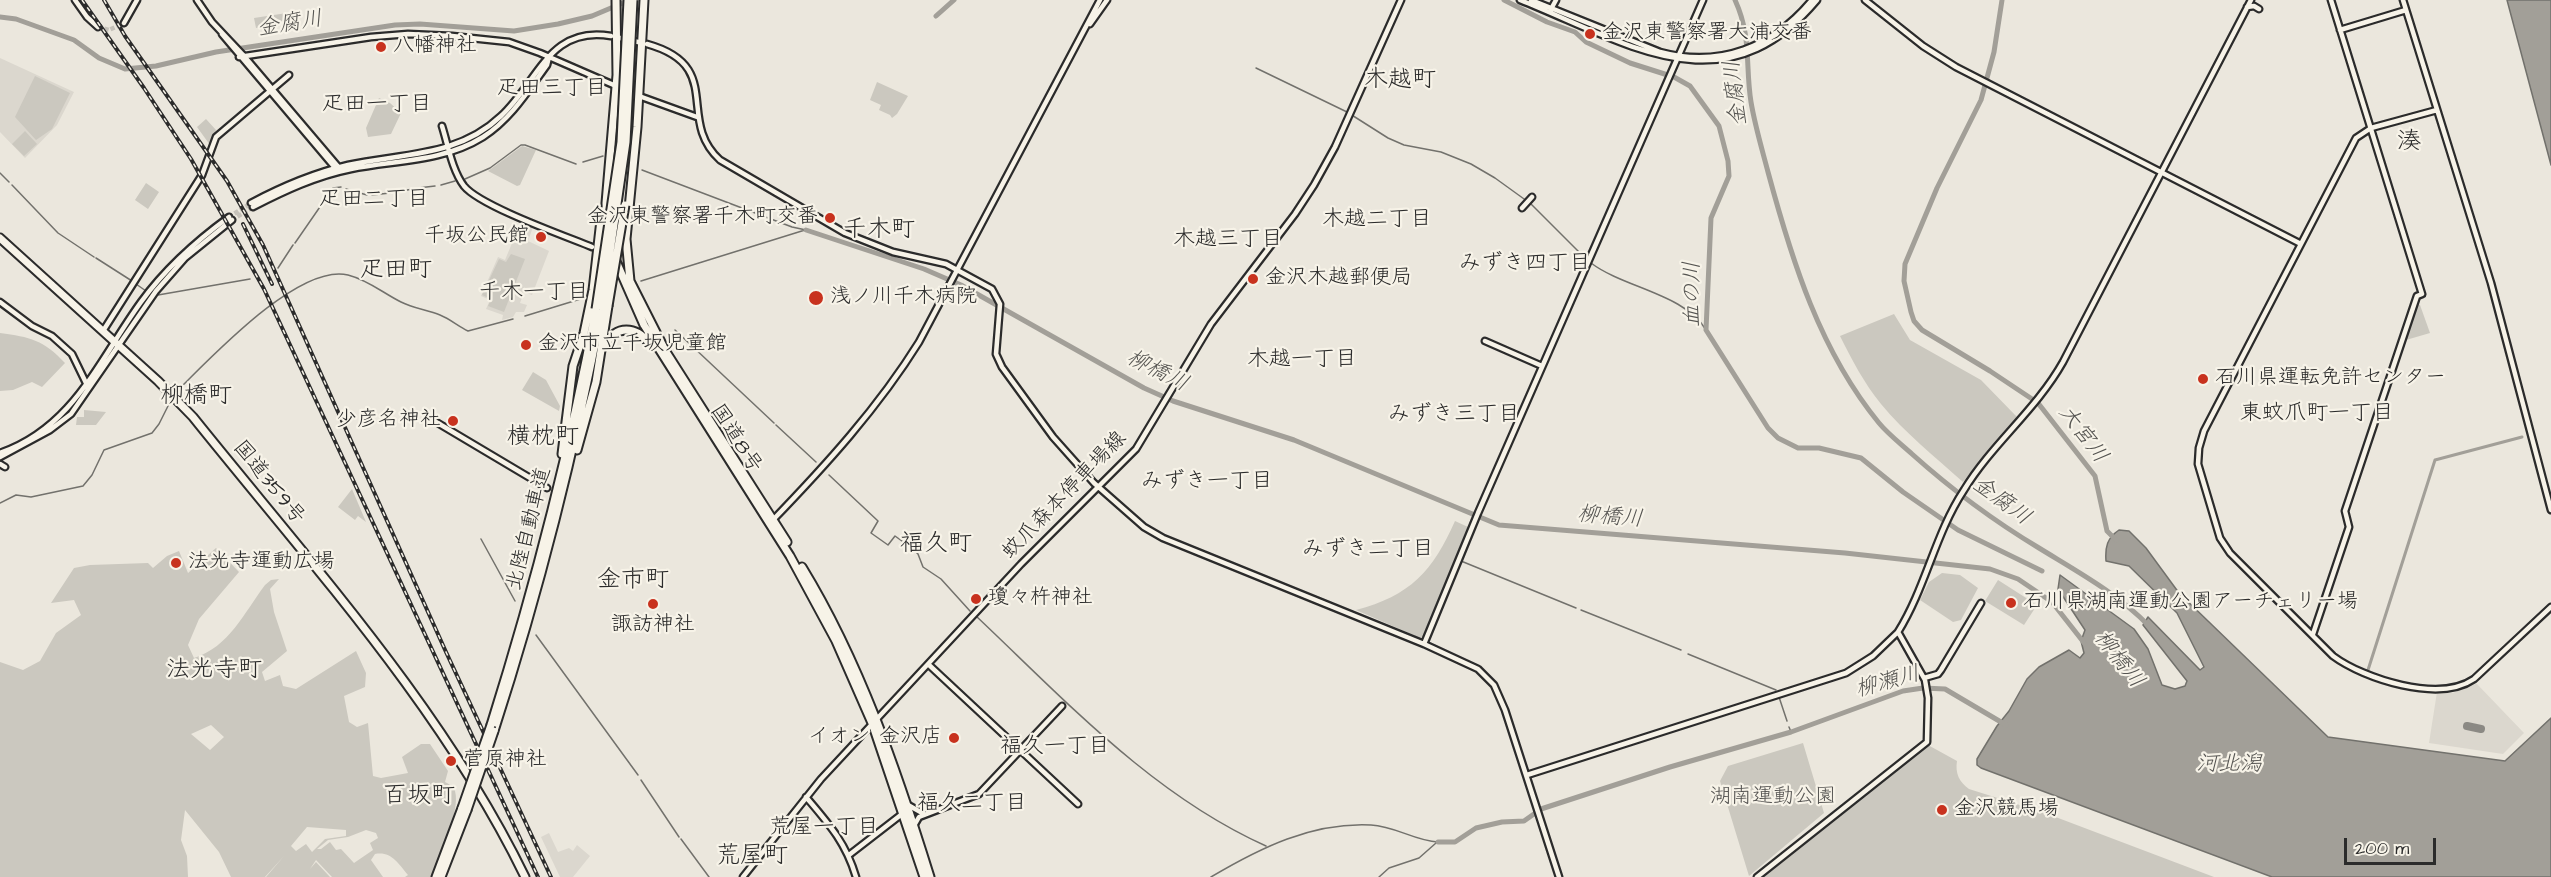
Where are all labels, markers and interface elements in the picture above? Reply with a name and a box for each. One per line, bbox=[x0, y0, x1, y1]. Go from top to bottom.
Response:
water label: 金腐川 bbox=[255, 7, 325, 43]
place label: 金沢東警察署大浦交番 bbox=[1602, 21, 1812, 47]
marker: 金沢東警察署大浦交番 bbox=[1583, 27, 1597, 41]
place label: 八幡神社 bbox=[393, 34, 477, 60]
marker: 八幡神社 bbox=[374, 40, 388, 54]
water label: 金腐川 bbox=[1720, 59, 1754, 127]
district label: 木越町 bbox=[1364, 67, 1436, 95]
district label: 疋田三丁目 bbox=[497, 76, 607, 102]
district label: 疋田一丁目 bbox=[322, 92, 432, 118]
district label: 湊 bbox=[2397, 129, 2421, 157]
district label: 疋田二丁目 bbox=[319, 187, 429, 213]
place label: 金沢東警察署千木町交番 bbox=[587, 205, 818, 231]
district label: 木越二丁目 bbox=[1322, 207, 1432, 233]
marker: 金沢東警察署千木町交番 bbox=[823, 211, 837, 225]
district label: 千木町 bbox=[843, 217, 915, 245]
place label: 千坂公民館 bbox=[424, 224, 529, 250]
district label: 木越三丁目 bbox=[1173, 227, 1283, 253]
marker: 千坂公民館 bbox=[534, 230, 548, 244]
district label: みずき四丁目 bbox=[1459, 251, 1591, 277]
district label: 疋田町 bbox=[360, 257, 432, 285]
water label: 血の川 bbox=[1680, 261, 1708, 327]
place label: 金沢木越郵便局 bbox=[1265, 266, 1412, 292]
marker: 金沢木越郵便局 bbox=[1246, 272, 1260, 286]
district label: 千木一丁目 bbox=[479, 280, 589, 306]
place label: 浅ノ川千木病院 bbox=[830, 285, 977, 311]
marker: 浅ノ川千木病院 bbox=[807, 289, 825, 307]
place label: 金沢市立千坂児童館 bbox=[538, 332, 727, 358]
marker: 金沢市立千坂児童館 bbox=[519, 338, 533, 352]
water label: 柳橋川 bbox=[1122, 345, 1192, 399]
district label: 木越一丁目 bbox=[1247, 347, 1357, 373]
place label: 石川県運転免許センター bbox=[2215, 366, 2446, 392]
marker: 石川県運転免許センター bbox=[2196, 372, 2210, 386]
district label: 柳橋町 bbox=[160, 383, 232, 411]
street label: 国道8号 bbox=[704, 400, 766, 478]
water label: 大宮川 bbox=[2052, 401, 2112, 469]
district label: 東蚊爪町一丁目 bbox=[2240, 401, 2394, 427]
district label: みずき三丁目 bbox=[1388, 402, 1520, 428]
place label: 少彦名神社 bbox=[336, 408, 441, 434]
marker: 少彦名神社 bbox=[446, 414, 460, 428]
district label: 横枕町 bbox=[507, 424, 579, 452]
street label: 蚊爪森本停車場線 bbox=[998, 427, 1132, 565]
street label: 国道359号 bbox=[227, 436, 309, 530]
street label: 北陸自動車道 bbox=[503, 465, 557, 593]
district label: みずき一丁目 bbox=[1141, 469, 1273, 495]
water label: 金腐川 bbox=[1967, 472, 2035, 532]
water label: 柳橋川 bbox=[1576, 502, 1644, 534]
district label: 福久町 bbox=[900, 531, 972, 559]
district label: みずき二丁目 bbox=[1302, 537, 1434, 563]
place label: 法光寺運動広場 bbox=[188, 550, 335, 576]
marker: 法光寺運動広場 bbox=[169, 556, 183, 570]
district label: 金市町 bbox=[597, 567, 669, 595]
place label: 瓊々杵神社 bbox=[988, 586, 1093, 612]
place label: 石川県湖南運動公園アーチェリー場 bbox=[2023, 590, 2358, 616]
marker: 瓊々杵神社 bbox=[969, 592, 983, 606]
marker: 石川県湖南運動公園アーチェリー場 bbox=[2004, 596, 2018, 610]
marker: 諏訪神社 bbox=[646, 597, 660, 611]
place label: 諏訪神社 bbox=[611, 613, 695, 639]
water label: 柳橋川 bbox=[2087, 626, 2149, 694]
district label: 法光寺町 bbox=[166, 657, 262, 685]
water label: 柳瀬川 bbox=[1853, 662, 1923, 704]
place label: イオン 金沢店 bbox=[808, 725, 942, 751]
marker: イオン 金沢店 bbox=[947, 731, 961, 745]
district label: 福久一丁目 bbox=[1000, 734, 1110, 760]
place label: 菅原神社 bbox=[463, 748, 547, 774]
water label: 河北潟 bbox=[2196, 752, 2262, 778]
marker: 菅原神社 bbox=[444, 754, 458, 768]
district label: 百坂町 bbox=[383, 783, 455, 811]
park label: 湖南運動公園 bbox=[1710, 785, 1836, 811]
district label: 福久二丁目 bbox=[917, 791, 1027, 817]
place label: 金沢競馬場 bbox=[1954, 797, 2059, 823]
marker: 金沢競馬場 bbox=[1935, 803, 1949, 817]
district label: 荒屋一丁目 bbox=[769, 815, 879, 841]
scale bar bbox=[2347, 826, 2438, 864]
text: 200 m bbox=[2355, 836, 2409, 861]
district label: 荒屋町 bbox=[716, 843, 788, 871]

